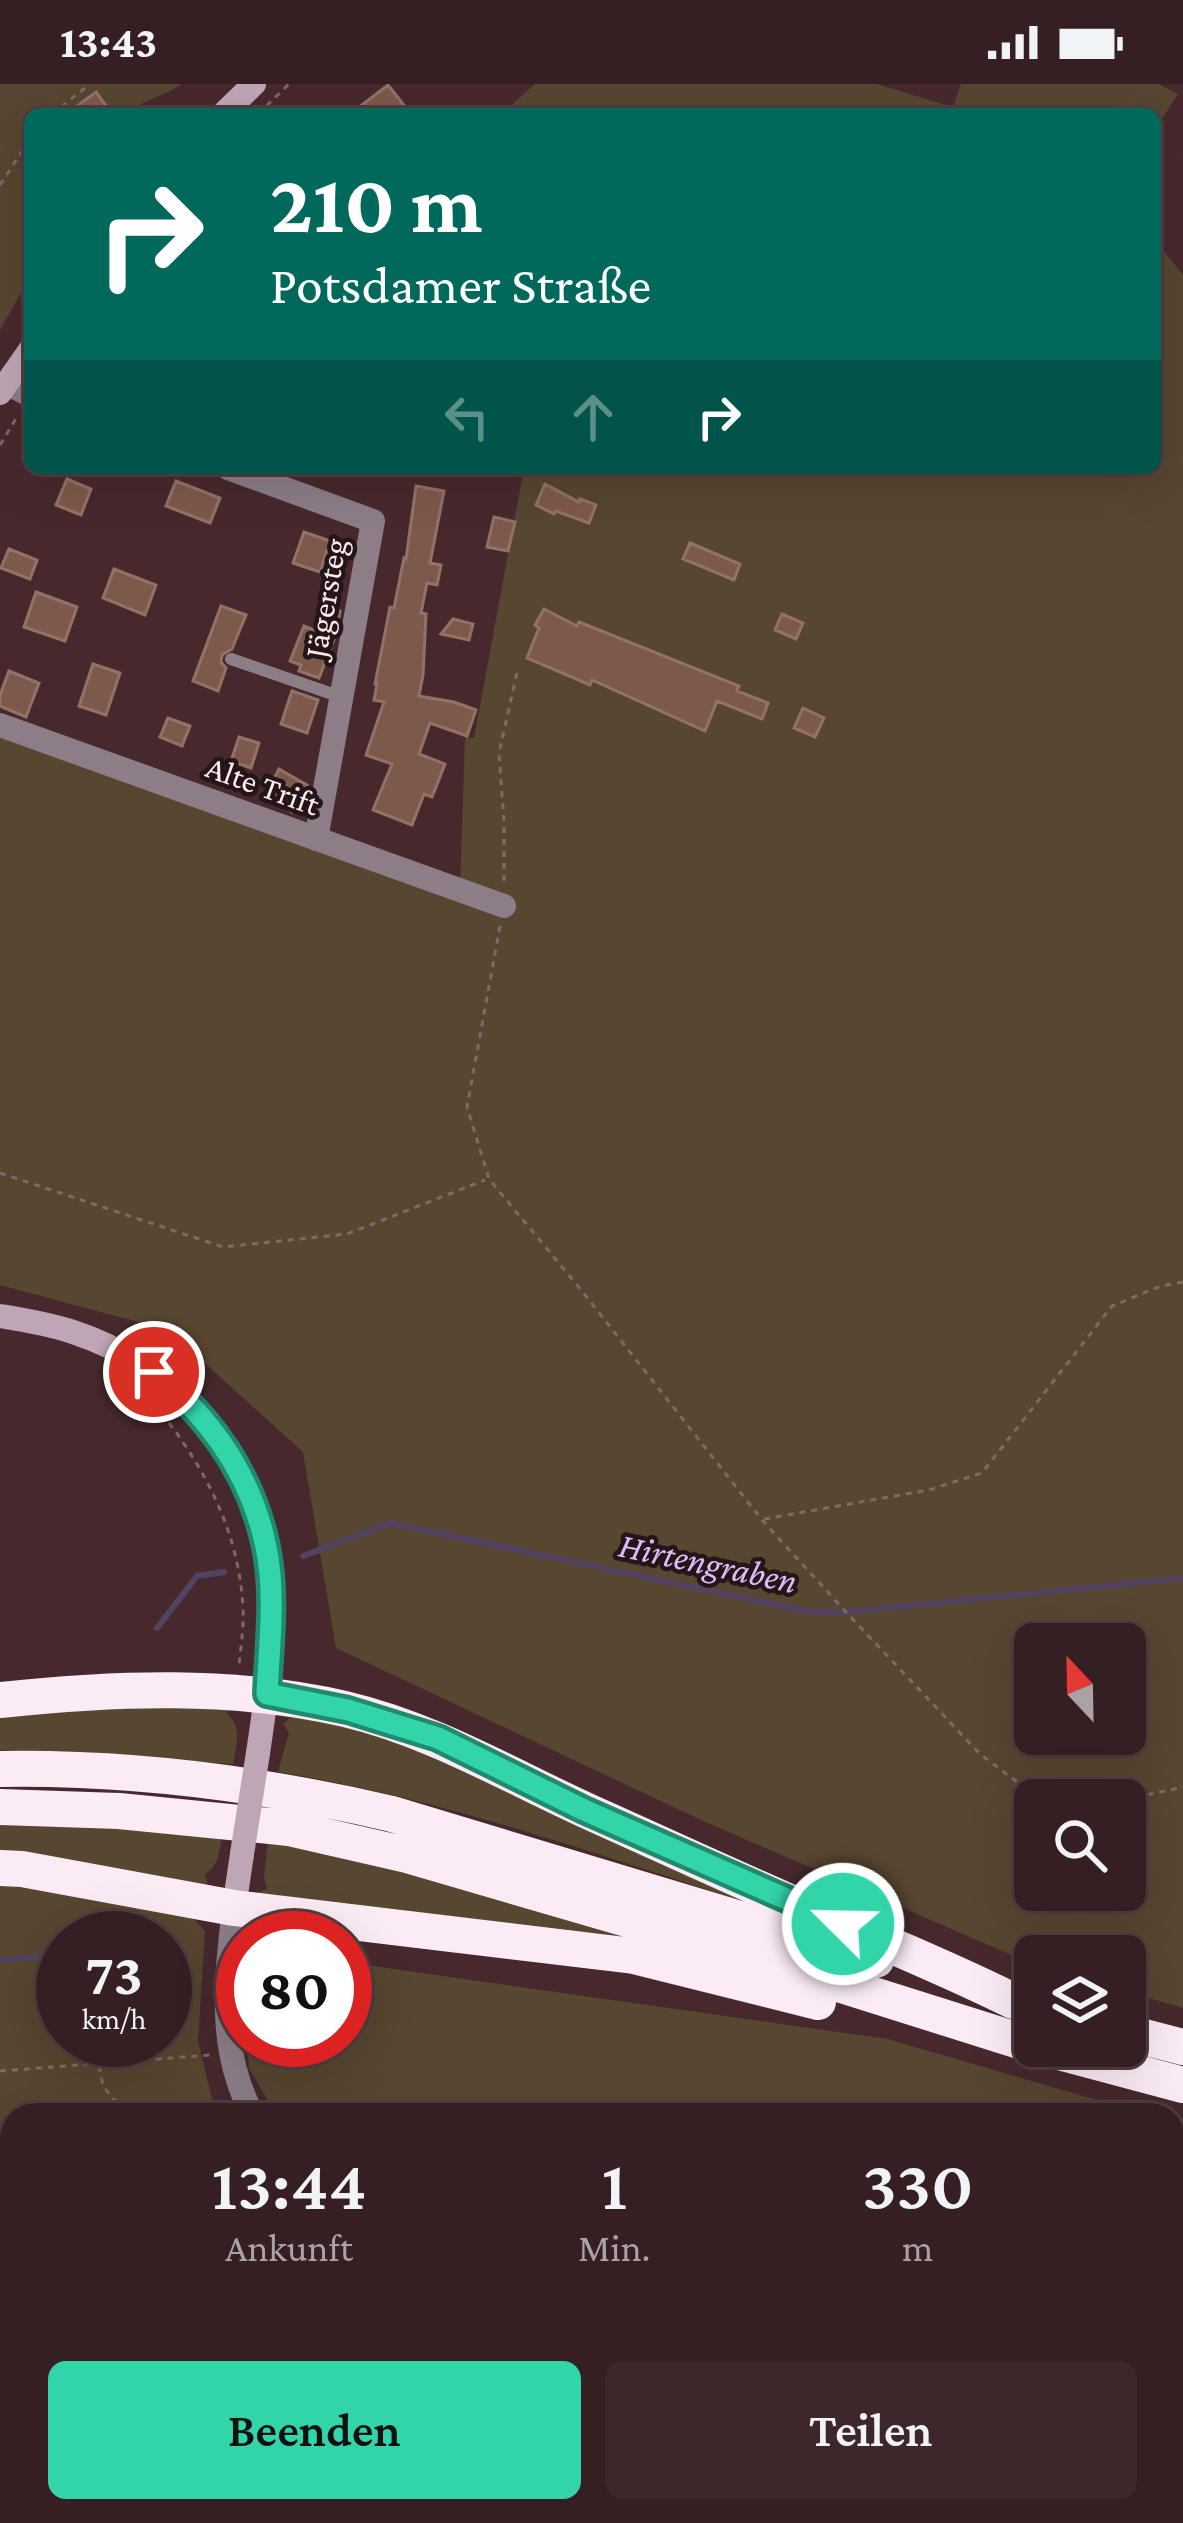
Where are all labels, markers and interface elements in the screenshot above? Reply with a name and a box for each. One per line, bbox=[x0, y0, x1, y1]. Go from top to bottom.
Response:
text: 13:43 bbox=[60, 17, 157, 67]
icon: right bbox=[72, 156, 228, 312]
text: 210 m bbox=[270, 157, 483, 250]
text: Potsdamer Straße bbox=[270, 255, 651, 315]
icon: left bbox=[434, 384, 500, 450]
icon: ahead bbox=[560, 384, 626, 450]
icon: right bbox=[686, 384, 752, 450]
street label: Jägersteg bbox=[296, 535, 354, 664]
street label: Alte Trift bbox=[201, 747, 326, 823]
pin bbox=[103, 1321, 205, 1423]
icon: arrive bbox=[121, 1339, 187, 1405]
water label: Hirtengraben bbox=[615, 1525, 801, 1601]
north arrow bbox=[1014, 1623, 1146, 1755]
map controls bbox=[1014, 1623, 1146, 2067]
button: search bbox=[1014, 1779, 1146, 1911]
position arrow bbox=[780, 1861, 906, 1987]
speed limit sign: 80 bbox=[216, 1911, 372, 2067]
button: layers bbox=[1014, 1935, 1146, 2067]
text: 73 bbox=[85, 1940, 143, 2007]
text: km/h bbox=[82, 2002, 146, 2035]
text: 13:44 bbox=[211, 2144, 367, 2224]
text: 1 bbox=[601, 2144, 627, 2224]
text: 330 bbox=[862, 2144, 974, 2224]
text: Ankunft bbox=[225, 2226, 353, 2269]
text: Min. bbox=[578, 2226, 651, 2269]
text: m bbox=[902, 2226, 933, 2269]
button: Beenden bbox=[48, 2361, 581, 2499]
button: Teilen bbox=[605, 2361, 1137, 2499]

